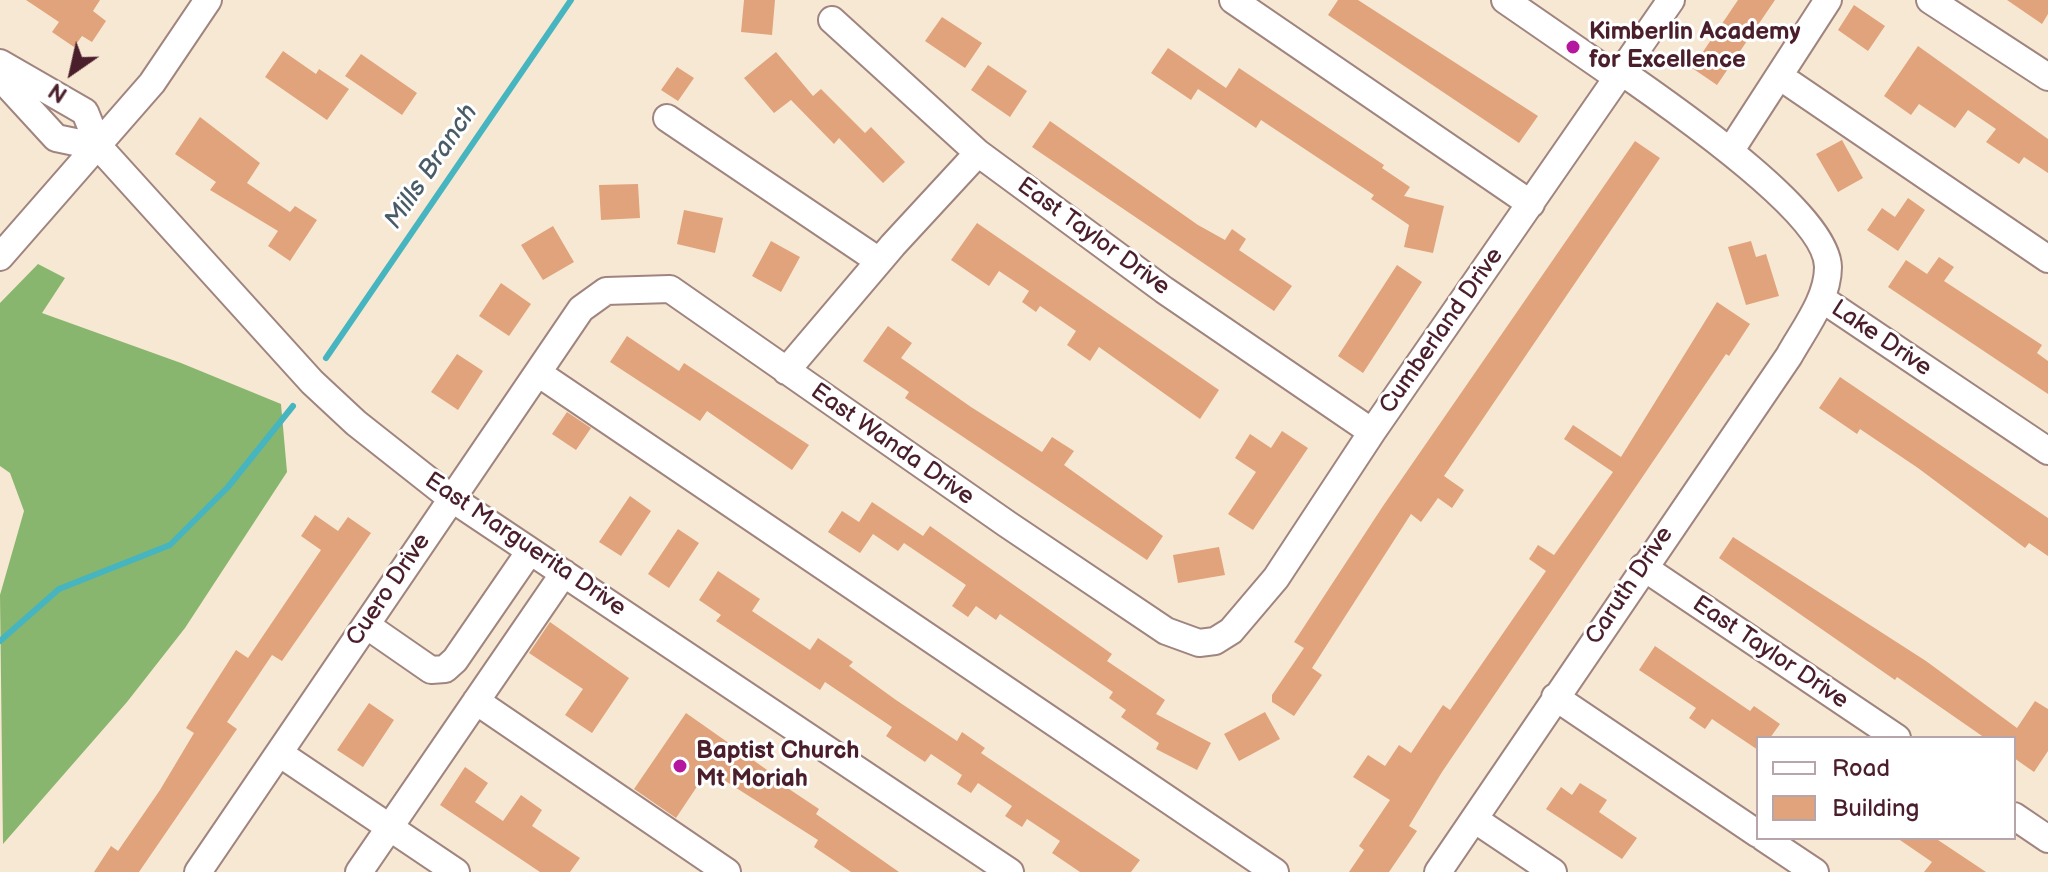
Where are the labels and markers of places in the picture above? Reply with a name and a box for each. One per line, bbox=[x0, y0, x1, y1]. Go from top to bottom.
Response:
place label: Kimberlin Academy for Excellence bbox=[1589, 19, 1801, 75]
marker: Kimberlin Academy for Excellence bbox=[1564, 38, 1582, 56]
place label: Baptist Church Mt Moriah bbox=[696, 738, 859, 794]
marker: Baptist Church Mt Moriah bbox=[671, 757, 689, 775]

